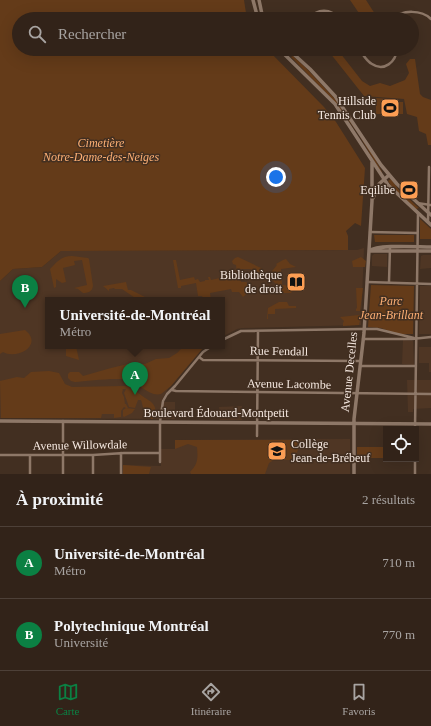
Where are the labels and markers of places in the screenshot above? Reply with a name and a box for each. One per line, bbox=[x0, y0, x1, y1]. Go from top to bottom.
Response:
place label: Hillside Tennis Club bbox=[318, 94, 376, 122]
sports icon: Hillside Tennis Club bbox=[379, 97, 401, 119]
sports icon: Eqilibe bbox=[398, 179, 420, 201]
place label: Eqilibe bbox=[360, 183, 395, 197]
place label: Bibliothèque de droit bbox=[220, 268, 283, 296]
library icon: Bibliothèque de droit bbox=[285, 271, 307, 293]
pin: B bbox=[12, 275, 38, 308]
pin: A bbox=[122, 362, 148, 395]
place label: Collège Jean-de-Brébeuf bbox=[291, 437, 370, 465]
school or university icon: Collège Jean-de-Brébeuf bbox=[266, 440, 288, 462]

